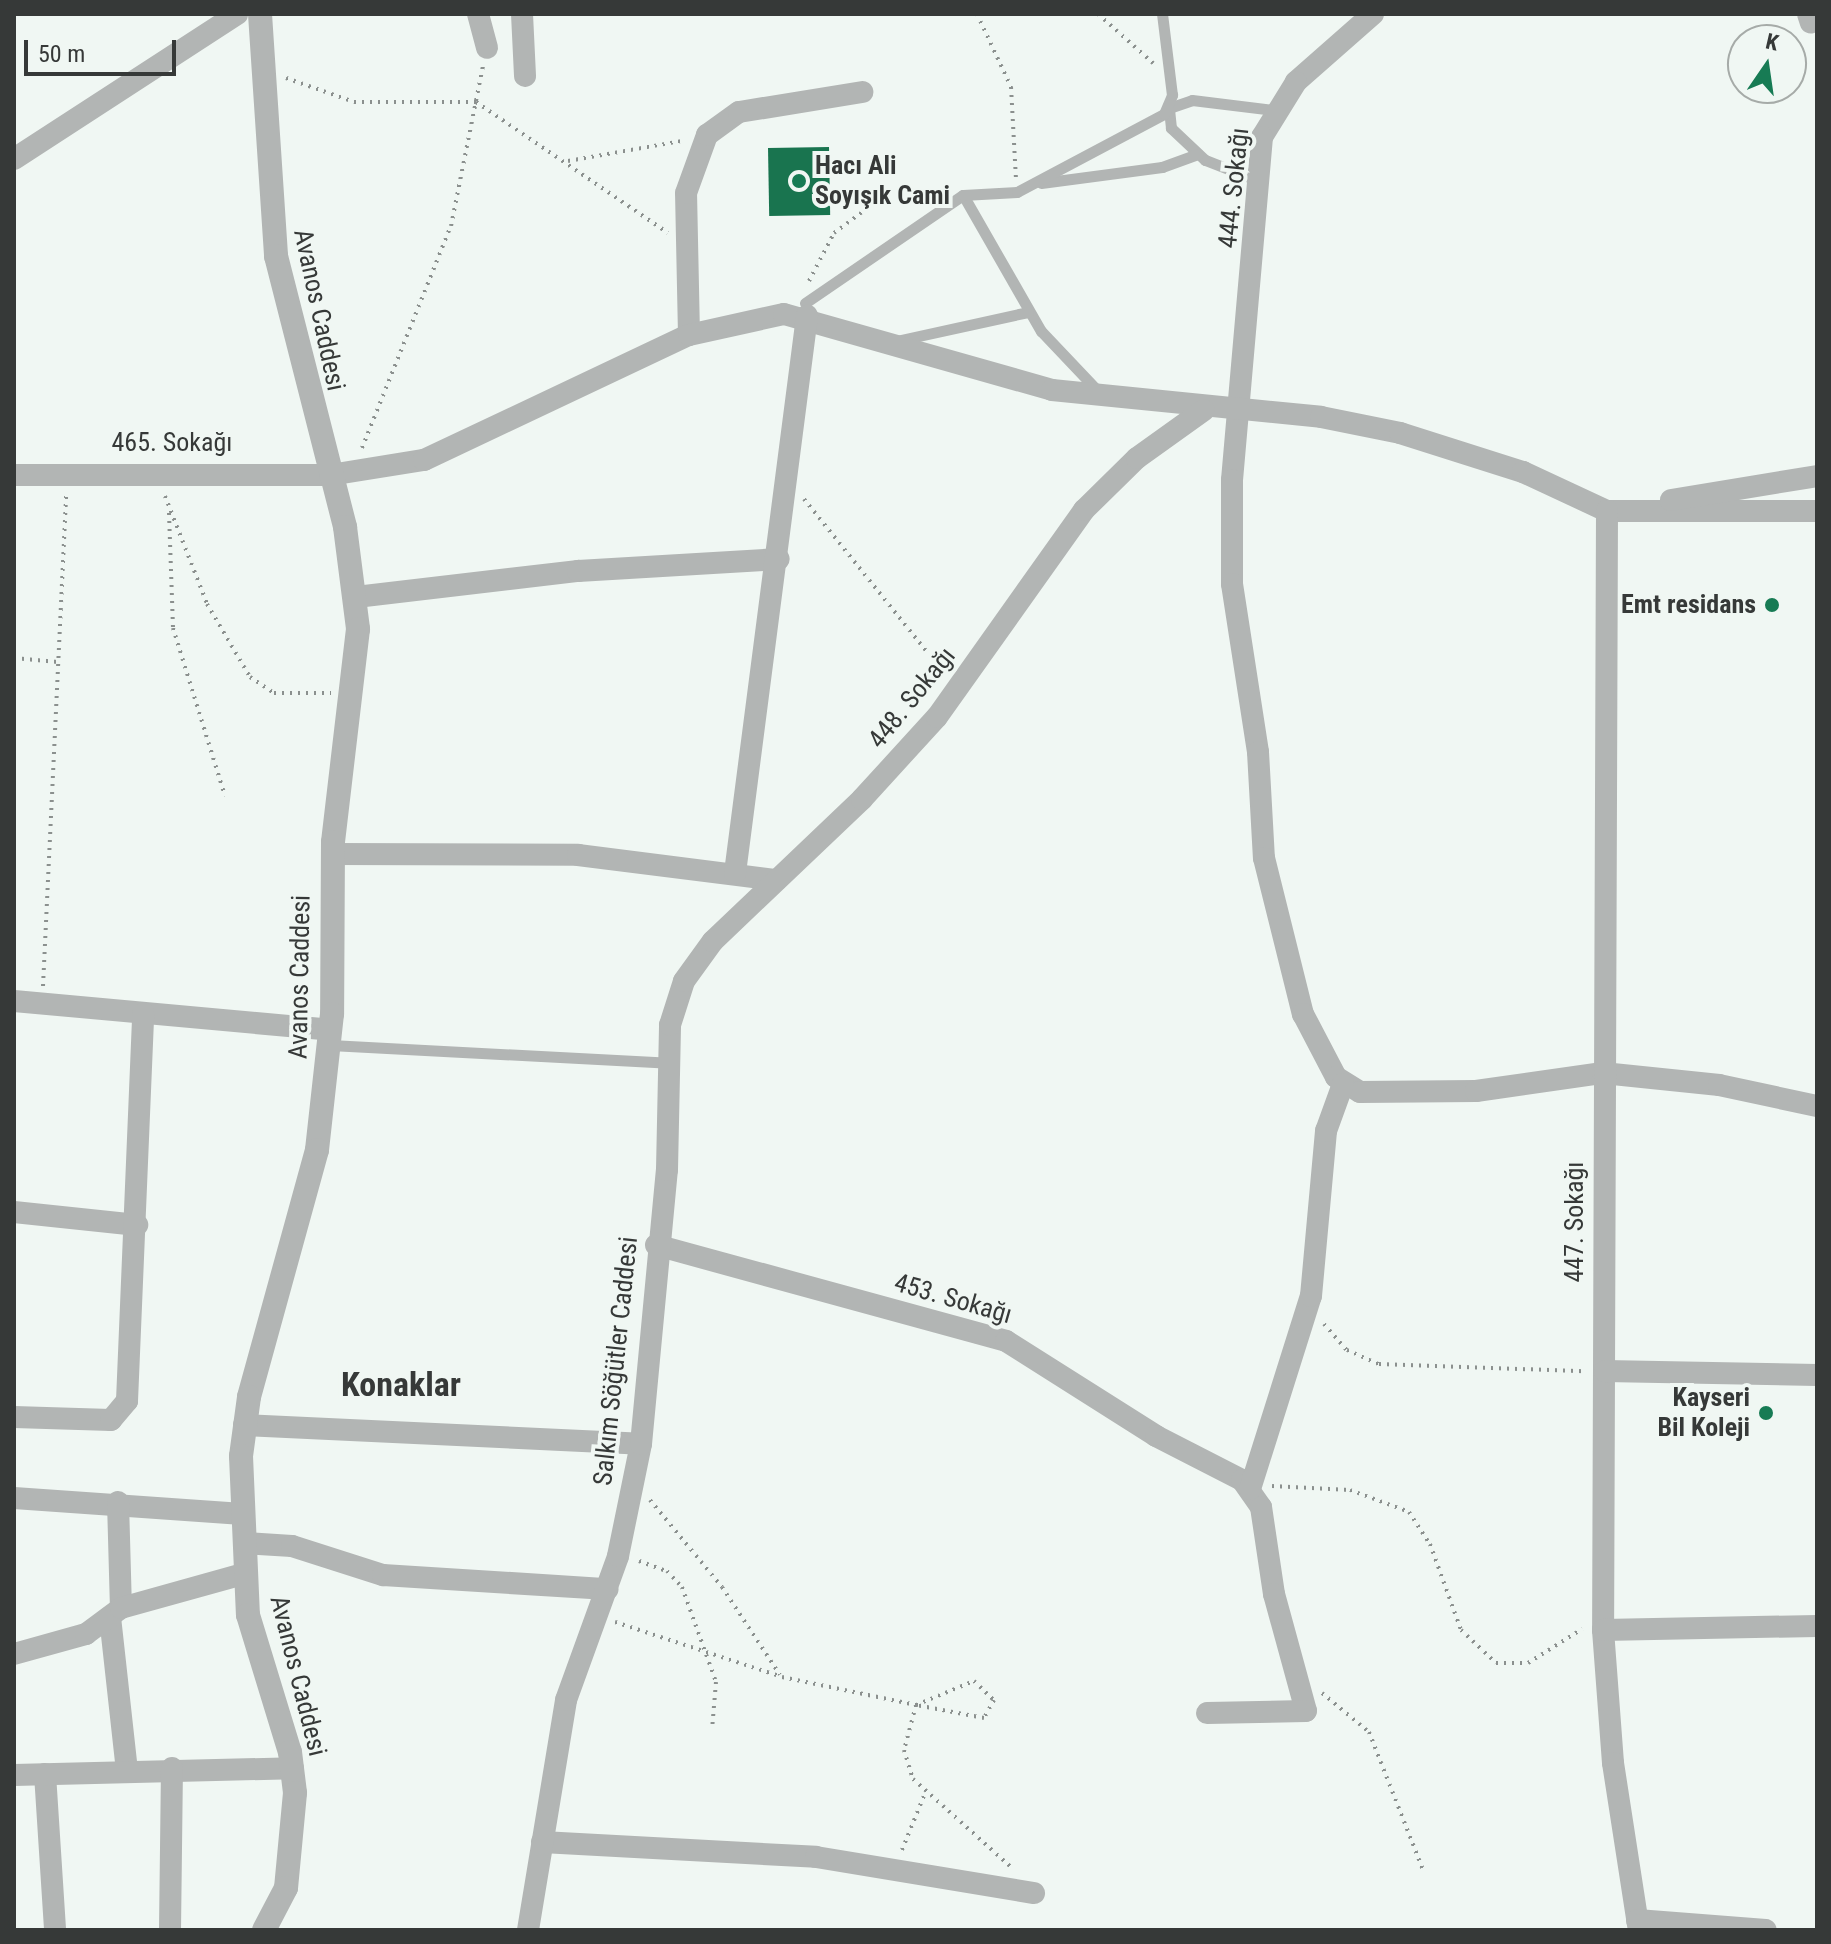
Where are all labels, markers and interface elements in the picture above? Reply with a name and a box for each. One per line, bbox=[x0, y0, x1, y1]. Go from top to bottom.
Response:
scale bar bbox=[28, 24, 180, 74]
north arrow bbox=[1727, 24, 1807, 104]
text: K bbox=[1763, 29, 1781, 56]
text: 50 m bbox=[38, 40, 85, 68]
street label: 444. Sokağı bbox=[1212, 126, 1256, 250]
place label: Hacı Ali Soyışık Cami bbox=[815, 150, 950, 212]
marker: Hacı Ali Soyışık Cami bbox=[790, 172, 808, 190]
street label: Avanos Caddesi bbox=[287, 226, 351, 394]
street label: 465. Sokağı bbox=[112, 427, 232, 459]
place label: Emt residans bbox=[1621, 589, 1756, 621]
marker: Emt residans bbox=[1763, 596, 1781, 614]
street label: 448. Sokağı bbox=[862, 641, 962, 755]
street label: Avanos Caddesi bbox=[283, 895, 317, 1059]
street label: 447. Sokağı bbox=[1559, 1162, 1591, 1282]
street label: Salkım Söğütler Caddesi bbox=[587, 1235, 645, 1487]
street label: 453. Sokağı bbox=[891, 1267, 1015, 1331]
district label: Konaklar bbox=[341, 1365, 461, 1405]
place label: Kayseri Bil Koleji bbox=[1657, 1382, 1750, 1444]
marker: Kayseri Bil Koleji bbox=[1757, 1404, 1775, 1422]
street label: Avanos Caddesi bbox=[263, 1593, 333, 1759]

